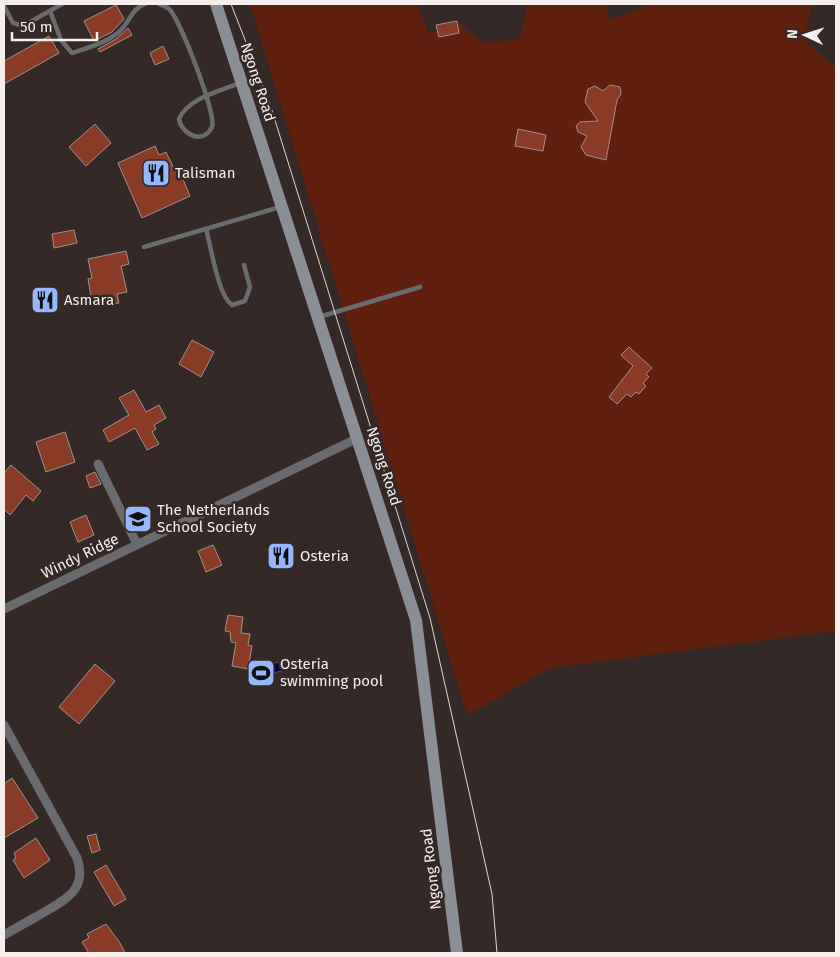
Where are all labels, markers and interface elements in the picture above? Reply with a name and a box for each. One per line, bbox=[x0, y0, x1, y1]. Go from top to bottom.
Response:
scale bar bbox=[12, 10, 98, 42]
north arrow bbox=[780, 10, 830, 60]
text: 50 m bbox=[20, 18, 53, 36]
text: N bbox=[784, 29, 801, 39]
street label: Ngong Road bbox=[237, 40, 279, 124]
restaurant icon: Talisman bbox=[141, 158, 171, 188]
place label: Talisman bbox=[175, 164, 235, 182]
restaurant icon: Asmara bbox=[30, 285, 60, 315]
place label: Asmara bbox=[64, 291, 114, 309]
street label: Ngong Road bbox=[363, 424, 405, 508]
place label: The Netherlands School Society bbox=[157, 501, 270, 536]
school or university icon: The Netherlands School Society bbox=[123, 504, 153, 534]
street label: Windy Ridge bbox=[38, 530, 122, 582]
restaurant icon: Osteria bbox=[266, 541, 296, 571]
place label: Osteria bbox=[300, 547, 349, 565]
place label: Osteria swimming pool bbox=[280, 655, 384, 690]
sports icon: Osteria swimming pool bbox=[246, 658, 276, 688]
street label: Ngong Road bbox=[417, 827, 445, 911]

